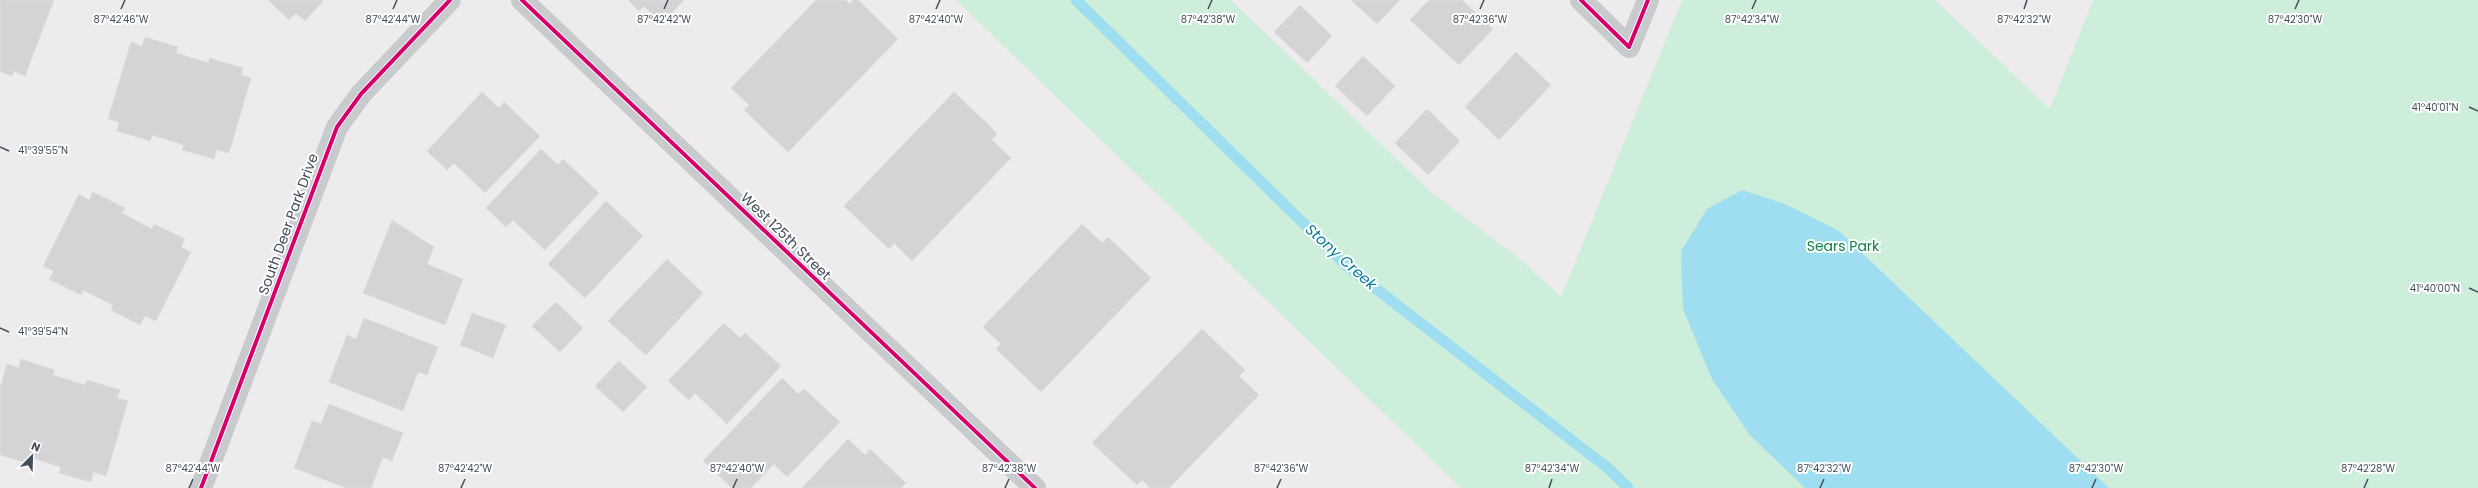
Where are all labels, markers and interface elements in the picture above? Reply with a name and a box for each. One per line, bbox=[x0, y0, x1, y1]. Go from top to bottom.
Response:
text: 87°42'46"W bbox=[94, 12, 149, 27]
text: 87°42'44"W bbox=[366, 12, 421, 27]
text: 87°42'42"W bbox=[637, 12, 691, 27]
text: 87°42'40"W bbox=[909, 12, 964, 27]
text: 87°42'38"W bbox=[1181, 12, 1235, 27]
text: 87°42'36"W bbox=[1453, 12, 1507, 27]
text: 87°42'34"W bbox=[1725, 12, 1779, 27]
text: 87°42'32"W bbox=[1997, 12, 2051, 27]
text: 87°42'30"W bbox=[2268, 12, 2322, 27]
text: 41°40'01"N bbox=[2411, 100, 2459, 115]
text: 41°39'55"N bbox=[18, 143, 68, 158]
street label: South Deer Park Drive bbox=[253, 150, 323, 297]
street label: West 125th Street bbox=[736, 188, 836, 284]
water label: Stony Creek bbox=[1301, 219, 1383, 295]
park label: Sears Park bbox=[1807, 236, 1880, 256]
text: 41°40'00"N bbox=[2410, 281, 2460, 296]
text: 41°39'54"N bbox=[18, 324, 68, 339]
north arrow bbox=[12, 436, 52, 476]
text: N bbox=[29, 438, 43, 456]
text: 87°42'44"W bbox=[166, 461, 221, 476]
text: 87°42'42"W bbox=[438, 461, 492, 476]
text: 87°42'40"W bbox=[710, 461, 765, 476]
text: 87°42'38"W bbox=[982, 461, 1036, 476]
text: 87°42'36"W bbox=[1254, 461, 1308, 476]
text: 87°42'34"W bbox=[1525, 461, 1579, 476]
text: 87°42'32"W bbox=[1797, 461, 1851, 476]
text: 87°42'30"W bbox=[2069, 461, 2123, 476]
text: 87°42'28"W bbox=[2341, 461, 2395, 476]

